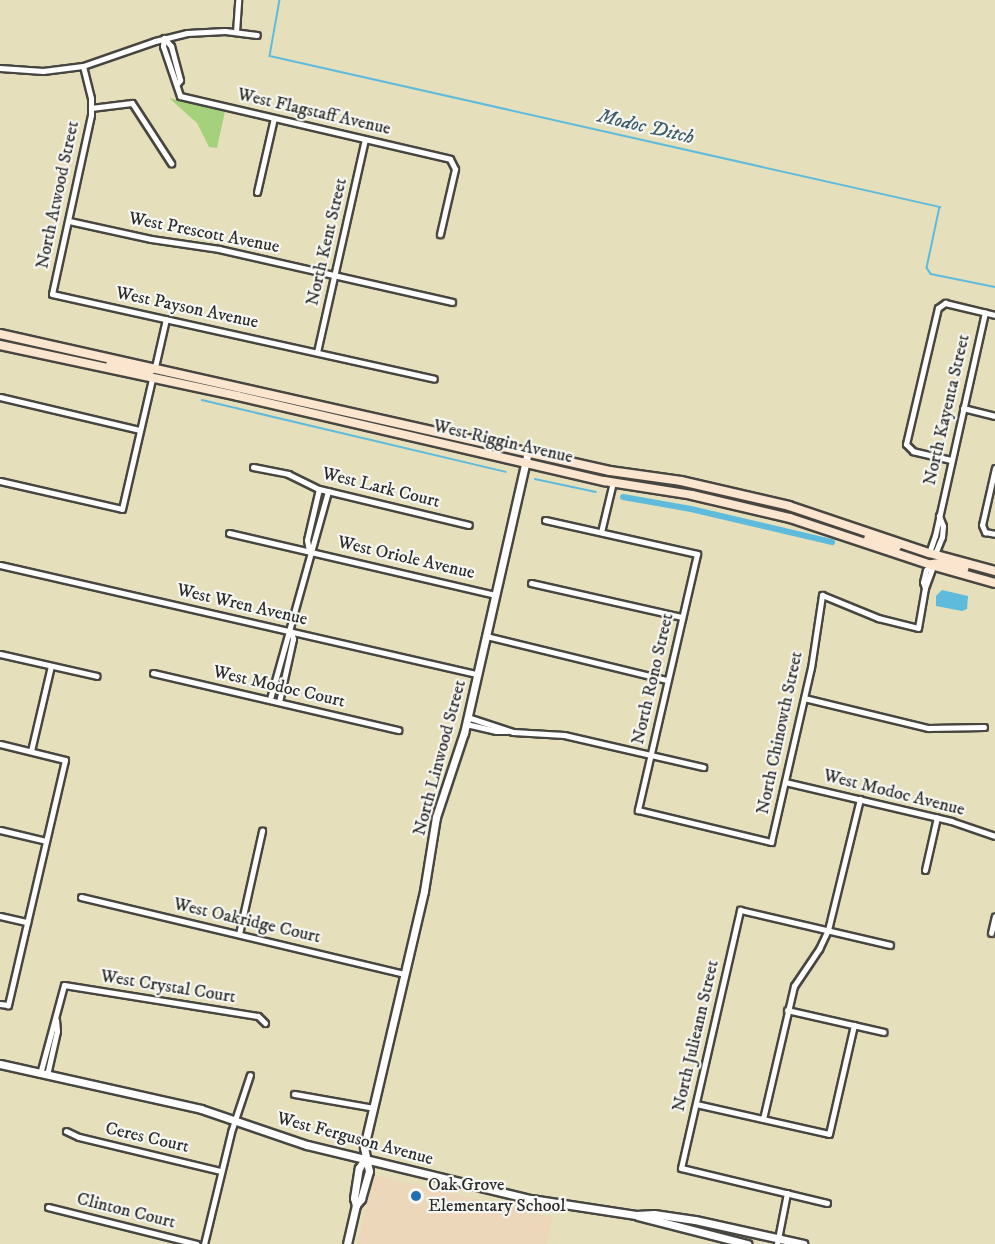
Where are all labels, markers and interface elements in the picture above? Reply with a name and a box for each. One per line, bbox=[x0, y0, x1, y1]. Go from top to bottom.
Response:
street label: West Flagstaff Avenue bbox=[235, 84, 393, 140]
water label: Modoc Ditch bbox=[595, 104, 697, 150]
street label: North Atwood Street bbox=[32, 119, 84, 271]
street label: North Kent Street bbox=[302, 176, 352, 308]
street label: West Prescott Avenue bbox=[127, 208, 281, 258]
street label: West Payson Avenue bbox=[114, 282, 260, 334]
street label: North Kayenta Street bbox=[919, 332, 975, 488]
street label: West Riggin Avenue bbox=[431, 415, 575, 469]
street label: West Lark Court bbox=[320, 463, 442, 513]
street label: West Oriole Avenue bbox=[335, 532, 477, 584]
street label: West Wren Avenue bbox=[175, 579, 309, 631]
street label: North Rono Street bbox=[627, 611, 679, 747]
street label: North Chinowth Street bbox=[752, 650, 808, 816]
street label: West Modoc Court bbox=[211, 661, 347, 713]
street label: North Linwood Street bbox=[409, 678, 471, 838]
street label: West Modoc Avenue bbox=[821, 765, 967, 821]
street label: West Oakridge Court bbox=[171, 894, 323, 948]
street label: North Julieann Street bbox=[668, 958, 724, 1114]
street label: West Crystal Court bbox=[99, 966, 237, 1008]
street label: West Ferguson Avenue bbox=[275, 1108, 435, 1170]
street label: Ceres Court bbox=[103, 1118, 191, 1158]
place label: Oak Grove Elementary School bbox=[428, 1175, 566, 1218]
street label: Clinton Court bbox=[74, 1188, 178, 1234]
marker: Oak Grove Elementary School bbox=[409, 1189, 423, 1203]

